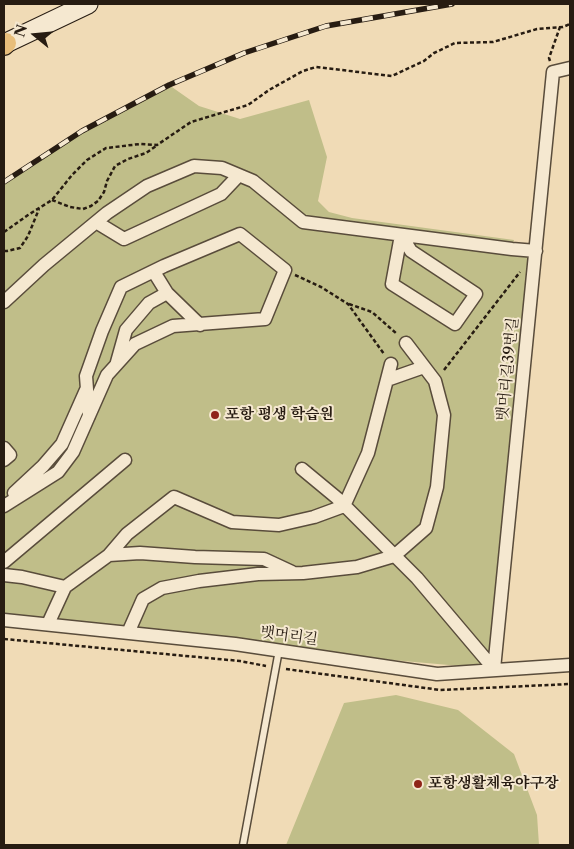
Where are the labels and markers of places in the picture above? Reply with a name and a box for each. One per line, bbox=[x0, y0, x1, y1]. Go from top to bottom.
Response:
place label: 포항 평생 학습원 bbox=[225, 406, 334, 424]
marker: 포항 평생 학습원 bbox=[209, 409, 221, 421]
place label: 포항생활체육야구장 bbox=[428, 775, 558, 793]
marker: 포항생활체육야구장 bbox=[412, 778, 424, 790]

